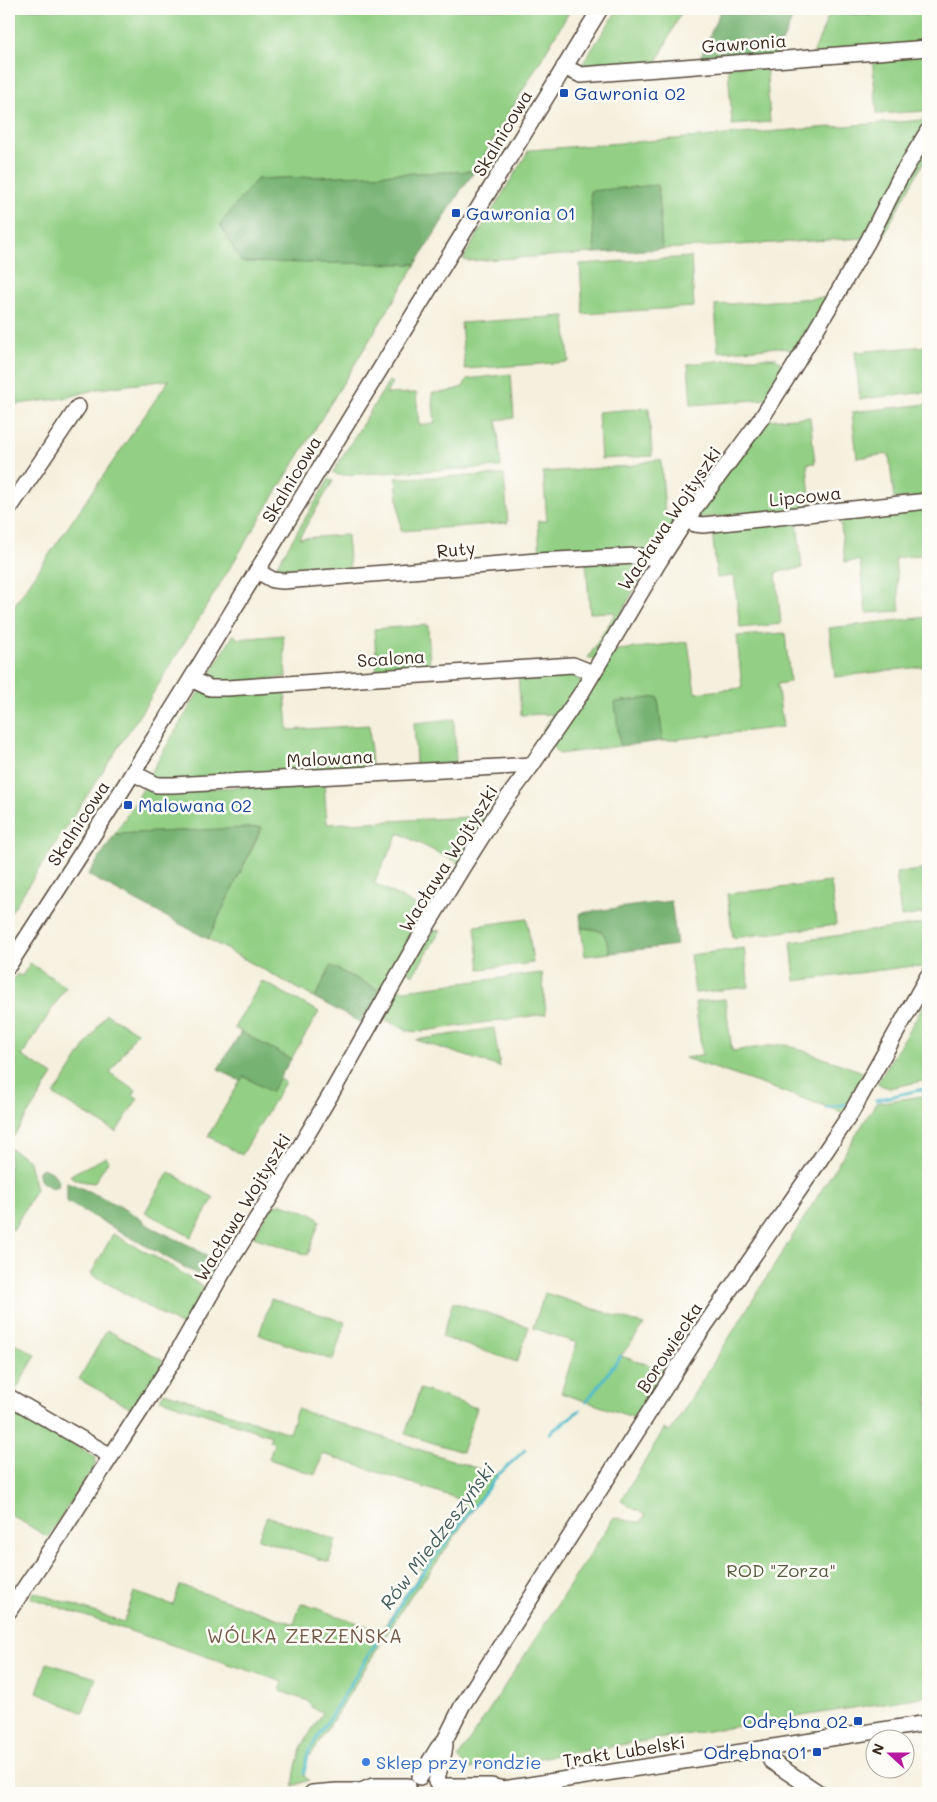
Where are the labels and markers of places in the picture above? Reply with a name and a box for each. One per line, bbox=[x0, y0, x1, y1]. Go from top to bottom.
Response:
place label: Gawronia 02 bbox=[574, 81, 686, 105]
marker: Gawronia 02 bbox=[558, 87, 570, 99]
place label: Gawronia 01 bbox=[466, 201, 576, 225]
marker: Gawronia 01 bbox=[450, 207, 462, 219]
place label: Malowana 02 bbox=[138, 793, 252, 817]
marker: Malowana 02 bbox=[122, 799, 134, 811]
place label: Odrębna 02 bbox=[743, 1709, 848, 1733]
marker: Odrębna 02 bbox=[852, 1715, 864, 1727]
place label: Odrębna 01 bbox=[704, 1740, 807, 1764]
marker: Odrębna 01 bbox=[811, 1746, 823, 1758]
place label: Sklep przy rondzie bbox=[376, 1750, 541, 1774]
marker: Sklep przy rondzie bbox=[360, 1756, 372, 1768]

